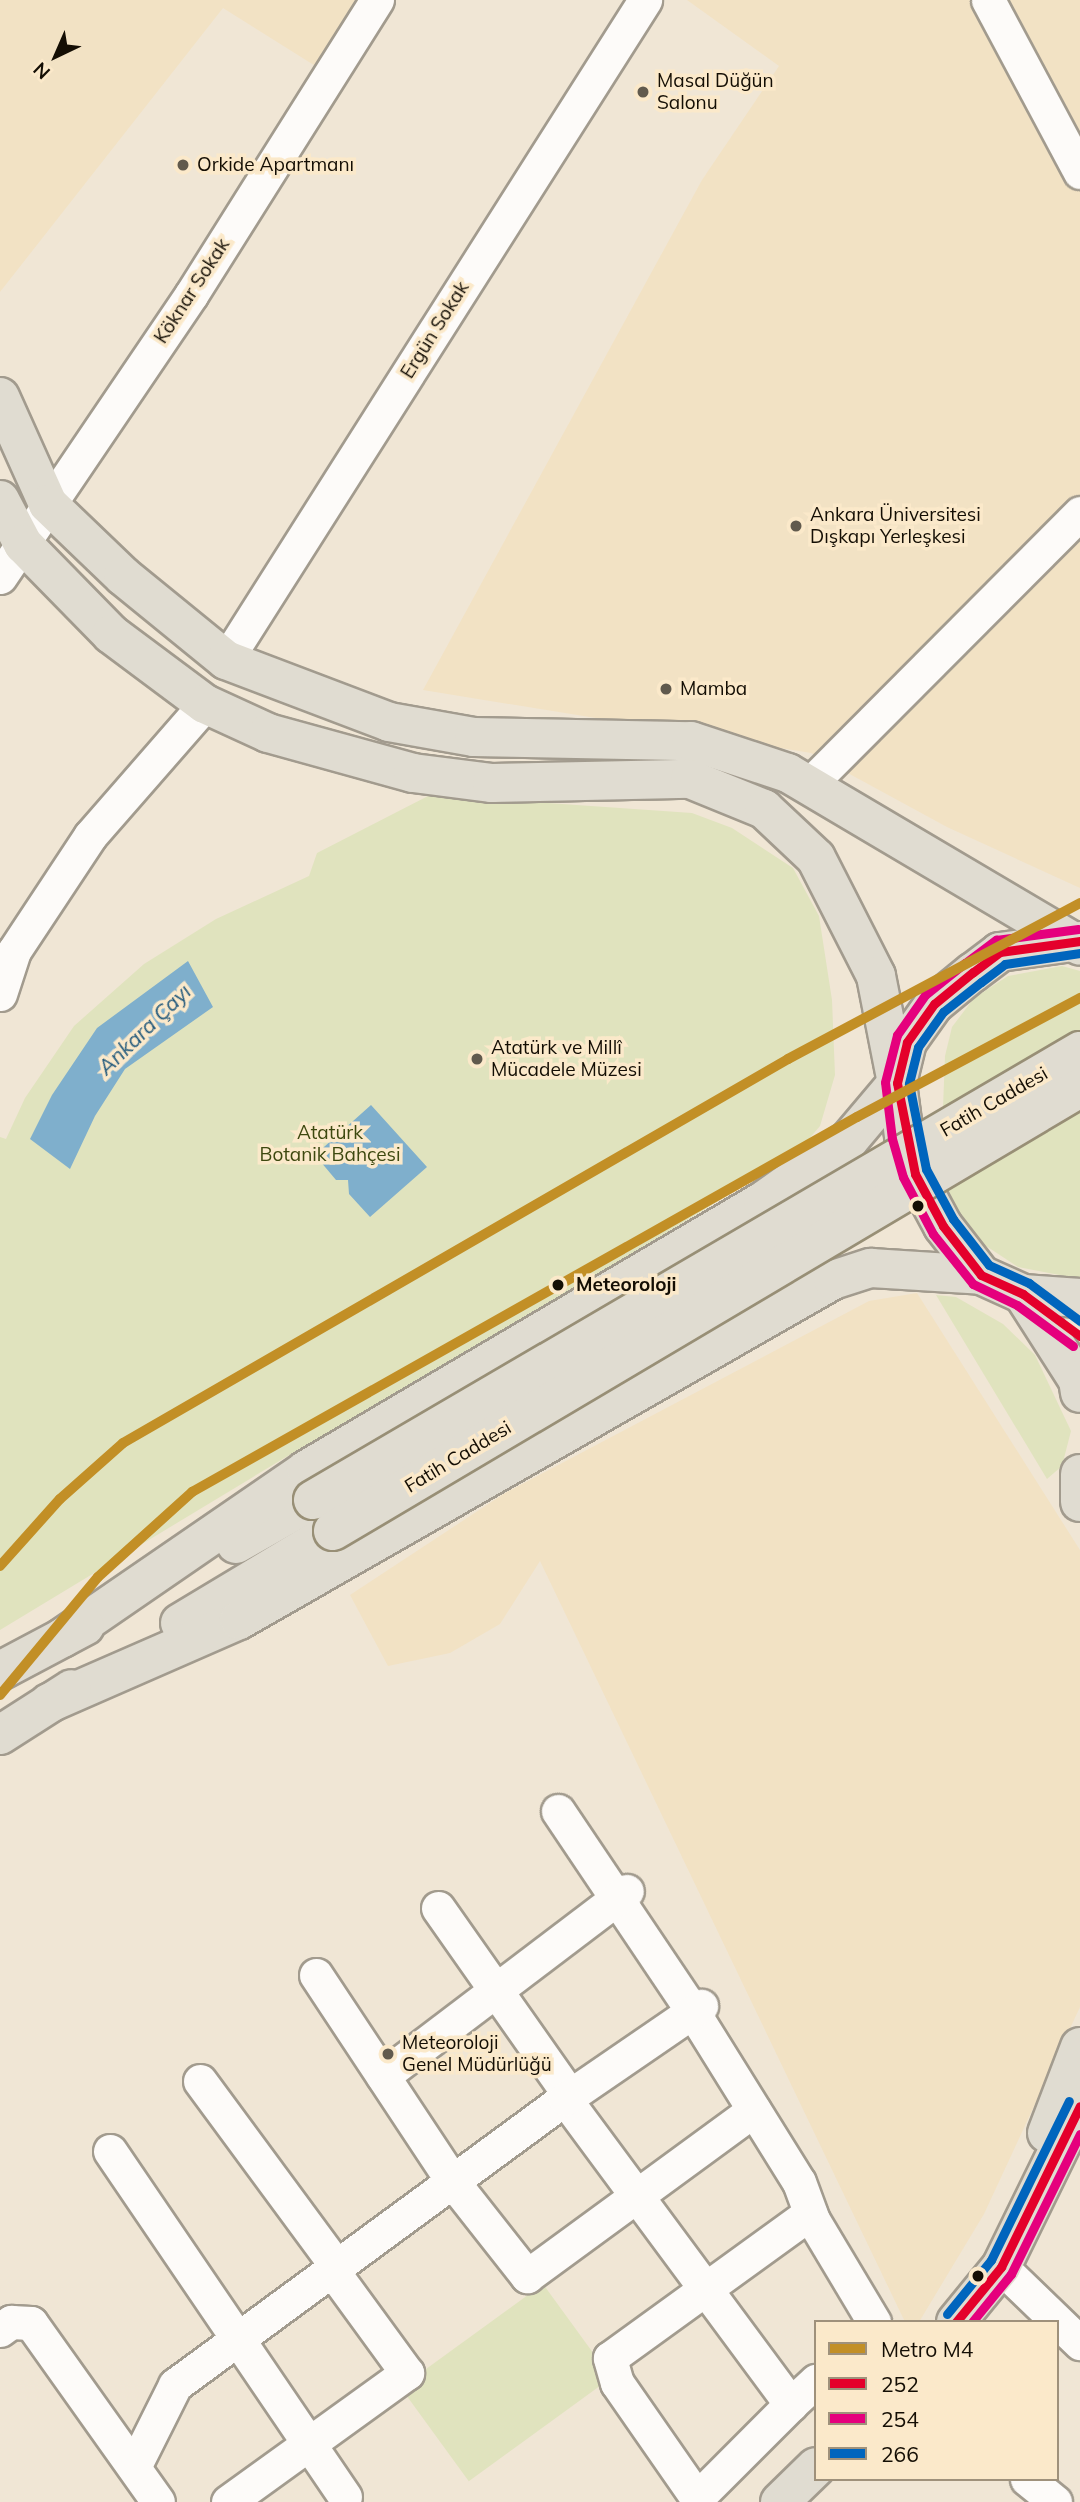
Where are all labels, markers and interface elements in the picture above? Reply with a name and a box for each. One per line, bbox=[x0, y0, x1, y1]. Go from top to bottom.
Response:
north arrow bbox=[21, 21, 91, 91]
text: N bbox=[28, 57, 55, 85]
place label: Masal Düğün Salonu bbox=[657, 70, 774, 114]
marker: Masal Düğün Salonu bbox=[635, 84, 651, 100]
place label: Orkide Apartmanı bbox=[197, 154, 354, 176]
marker: Orkide Apartmanı bbox=[175, 157, 191, 173]
street label: Köknar Sokak bbox=[150, 234, 234, 348]
street label: Ergün Sokak bbox=[396, 277, 474, 383]
place label: Ankara Üniversitesi Dışkapı Yerleşkesi bbox=[810, 504, 981, 548]
marker: Ankara Üniversitesi Dışkapı Yerleşkesi bbox=[788, 518, 804, 534]
place label: Mamba bbox=[680, 678, 747, 700]
marker: Mamba bbox=[658, 681, 674, 697]
water label: Ankara Çayı bbox=[92, 978, 196, 1080]
place label: Atatürk ve Millî Mücadele Müzesi bbox=[491, 1037, 642, 1081]
marker: Atatürk ve Millî Mücadele Müzesi bbox=[469, 1051, 485, 1067]
street label: Fatih Caddesi bbox=[936, 1062, 1052, 1142]
park label: Atatürk Botanik Bahçesi bbox=[259, 1122, 401, 1166]
unlabelled marker bbox=[911, 1199, 925, 1213]
marker: Meteoroloji bbox=[547, 1274, 569, 1296]
place label: Meteoroloji bbox=[576, 1274, 676, 1296]
street label: Fatih Caddesi bbox=[401, 1416, 515, 1498]
place label: Meteoroloji Genel Müdürlüğü bbox=[402, 2032, 552, 2076]
marker: Meteoroloji Genel Müdürlüğü bbox=[380, 2046, 396, 2062]
unlabelled marker bbox=[971, 2269, 985, 2283]
legend bbox=[814, 2320, 1059, 2481]
text: Metro M4 bbox=[881, 2336, 973, 2362]
text: 252 bbox=[881, 2371, 919, 2397]
text: 254 bbox=[881, 2406, 919, 2432]
text: 266 bbox=[881, 2441, 919, 2467]

